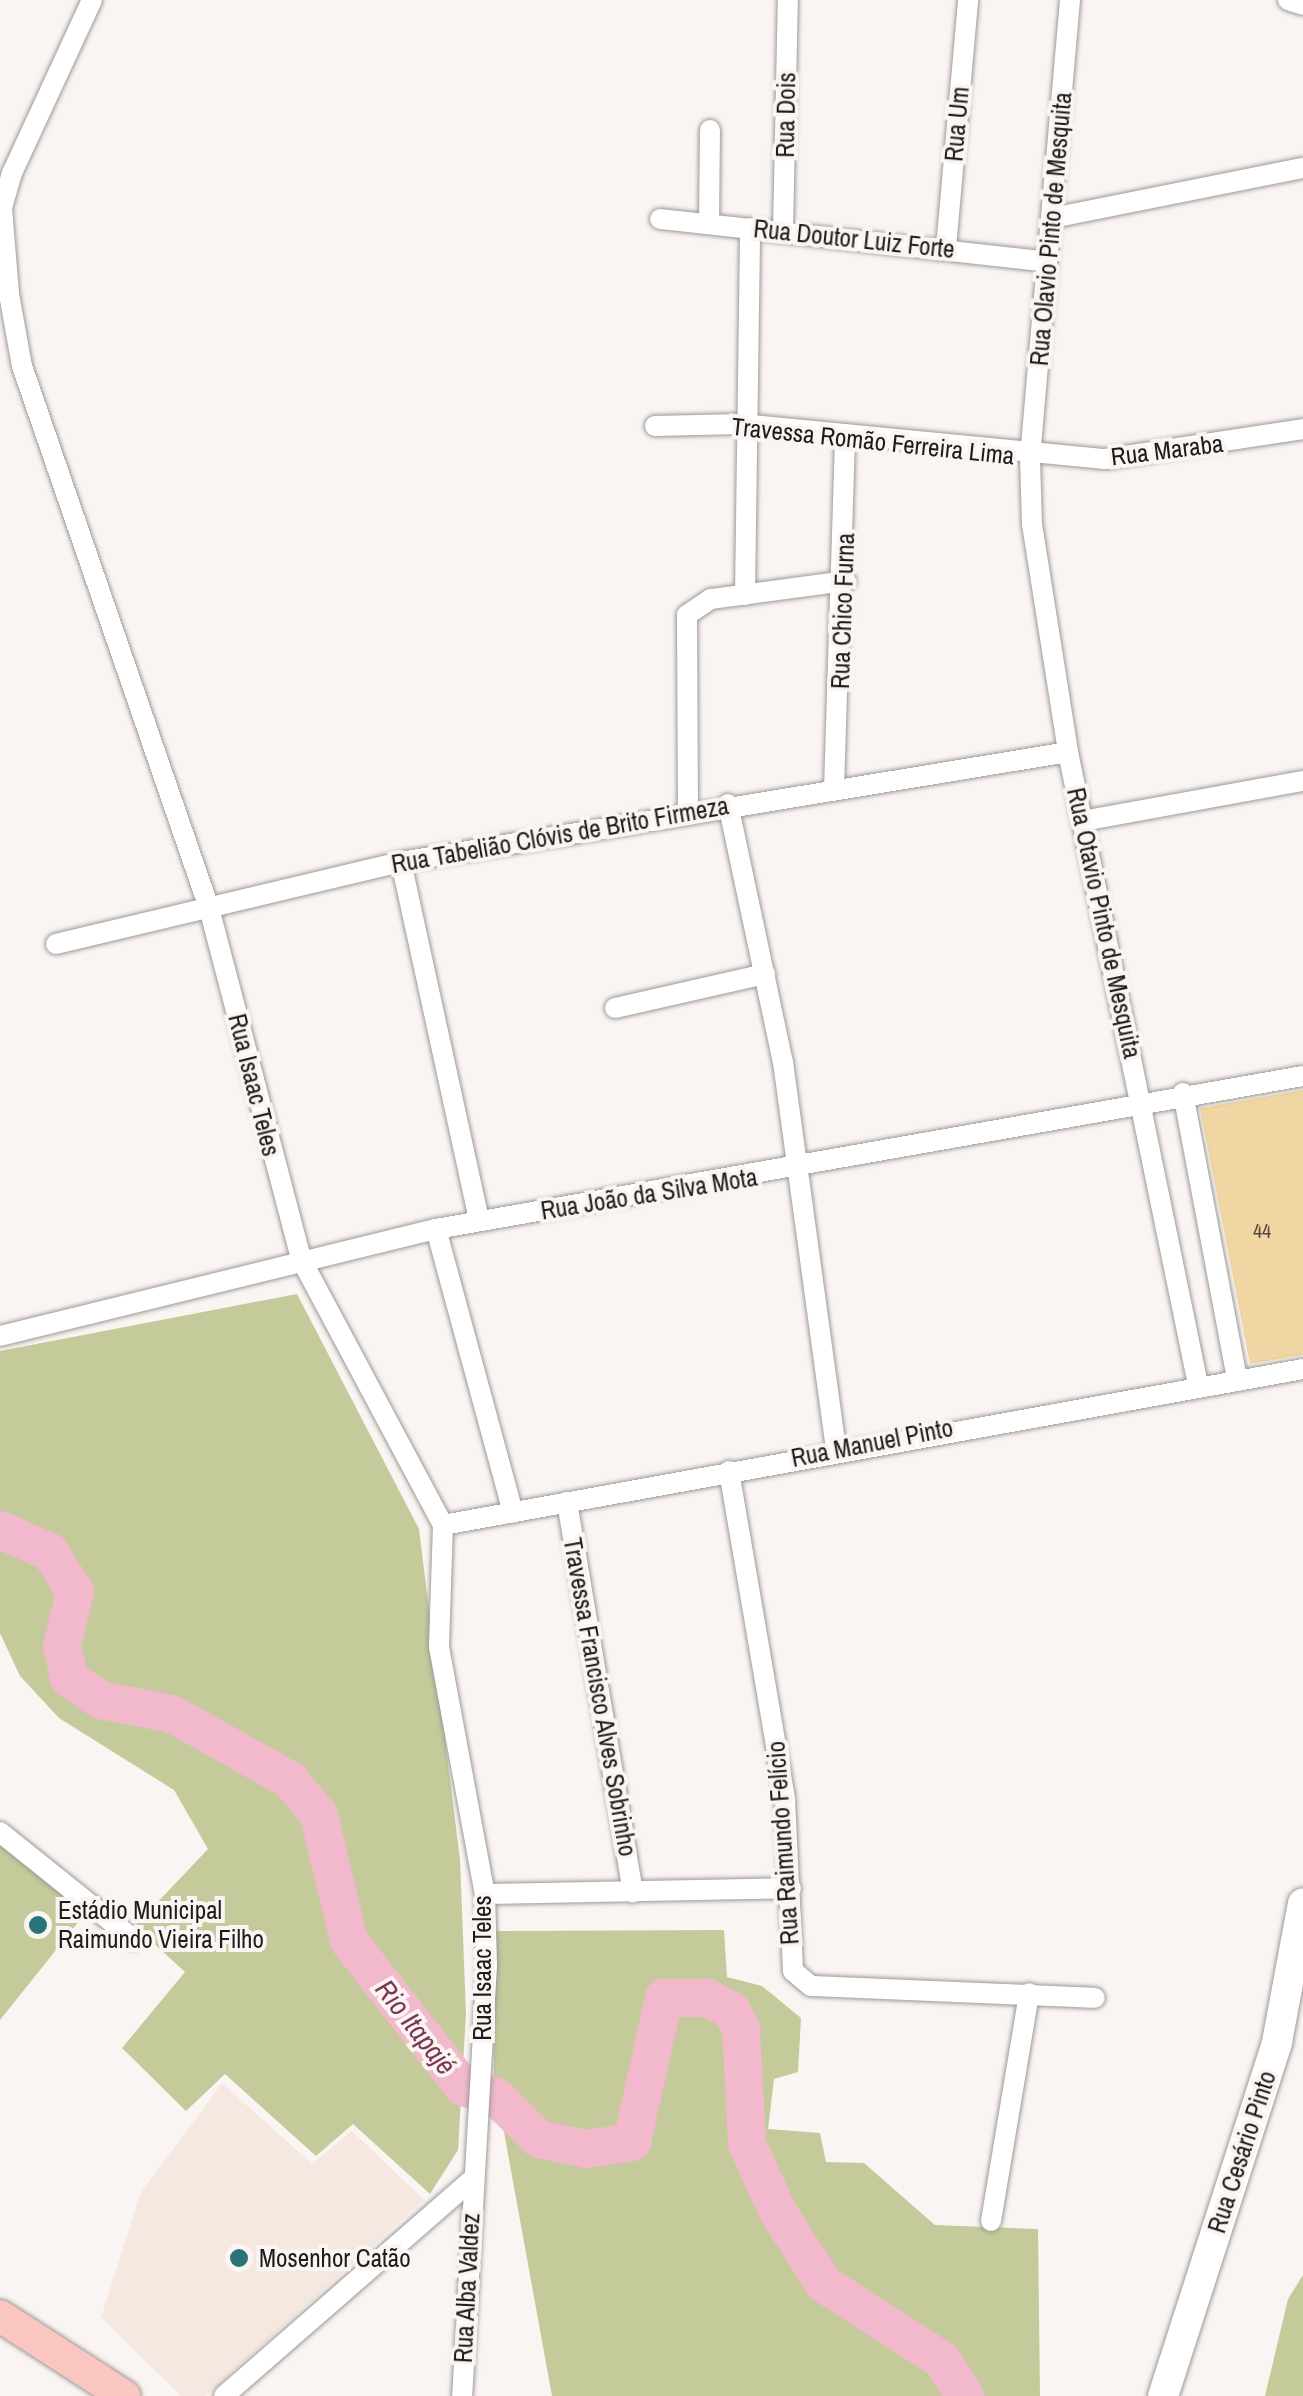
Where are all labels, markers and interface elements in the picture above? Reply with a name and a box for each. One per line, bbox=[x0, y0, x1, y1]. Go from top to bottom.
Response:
street label: Rua Dois bbox=[770, 72, 802, 158]
street label: Rua Um bbox=[939, 85, 975, 163]
street label: Rua Olavio Pinto de Mesquita bbox=[1024, 91, 1078, 367]
street label: Rua Doutor Luiz Forte bbox=[752, 214, 956, 264]
street label: Travessa Romão Ferreira Lima bbox=[730, 411, 1016, 471]
street label: Rua Maraba bbox=[1109, 428, 1225, 472]
street label: Rua Chico Furna bbox=[825, 532, 861, 690]
street label: Rua Otavio Pinto de Mesquita bbox=[1061, 785, 1147, 1061]
street label: Rua Tabelião Clóvis de Brito Firmeza bbox=[389, 791, 731, 879]
street label: Rua Isaac Teles bbox=[222, 1011, 286, 1159]
street label: Rua João da Silva Mota bbox=[539, 1162, 759, 1226]
house number: 44 bbox=[1253, 1218, 1271, 1242]
street label: Rua Manuel Pinto bbox=[789, 1413, 955, 1473]
street label: Travessa Francisco Alves Sobrinho bbox=[557, 1535, 643, 1859]
street label: Rua Raimundo Felício bbox=[761, 1740, 805, 1946]
street label: Rua Isaac Teles bbox=[467, 1895, 497, 2041]
place label: Estádio Municipal Raimundo Vieira Filho bbox=[58, 1896, 264, 1955]
marker: Estádio Municipal Raimundo Vieira Filho bbox=[27, 1914, 49, 1936]
water label: Rio Itapajé bbox=[369, 1973, 463, 2081]
street label: Rua Cesário Pinto bbox=[1202, 2067, 1282, 2237]
street label: Rua Alba Valdez bbox=[448, 2212, 486, 2364]
place label: Mosenhor Catão bbox=[259, 2243, 411, 2273]
marker: Mosenhor Catão bbox=[228, 2247, 250, 2269]

